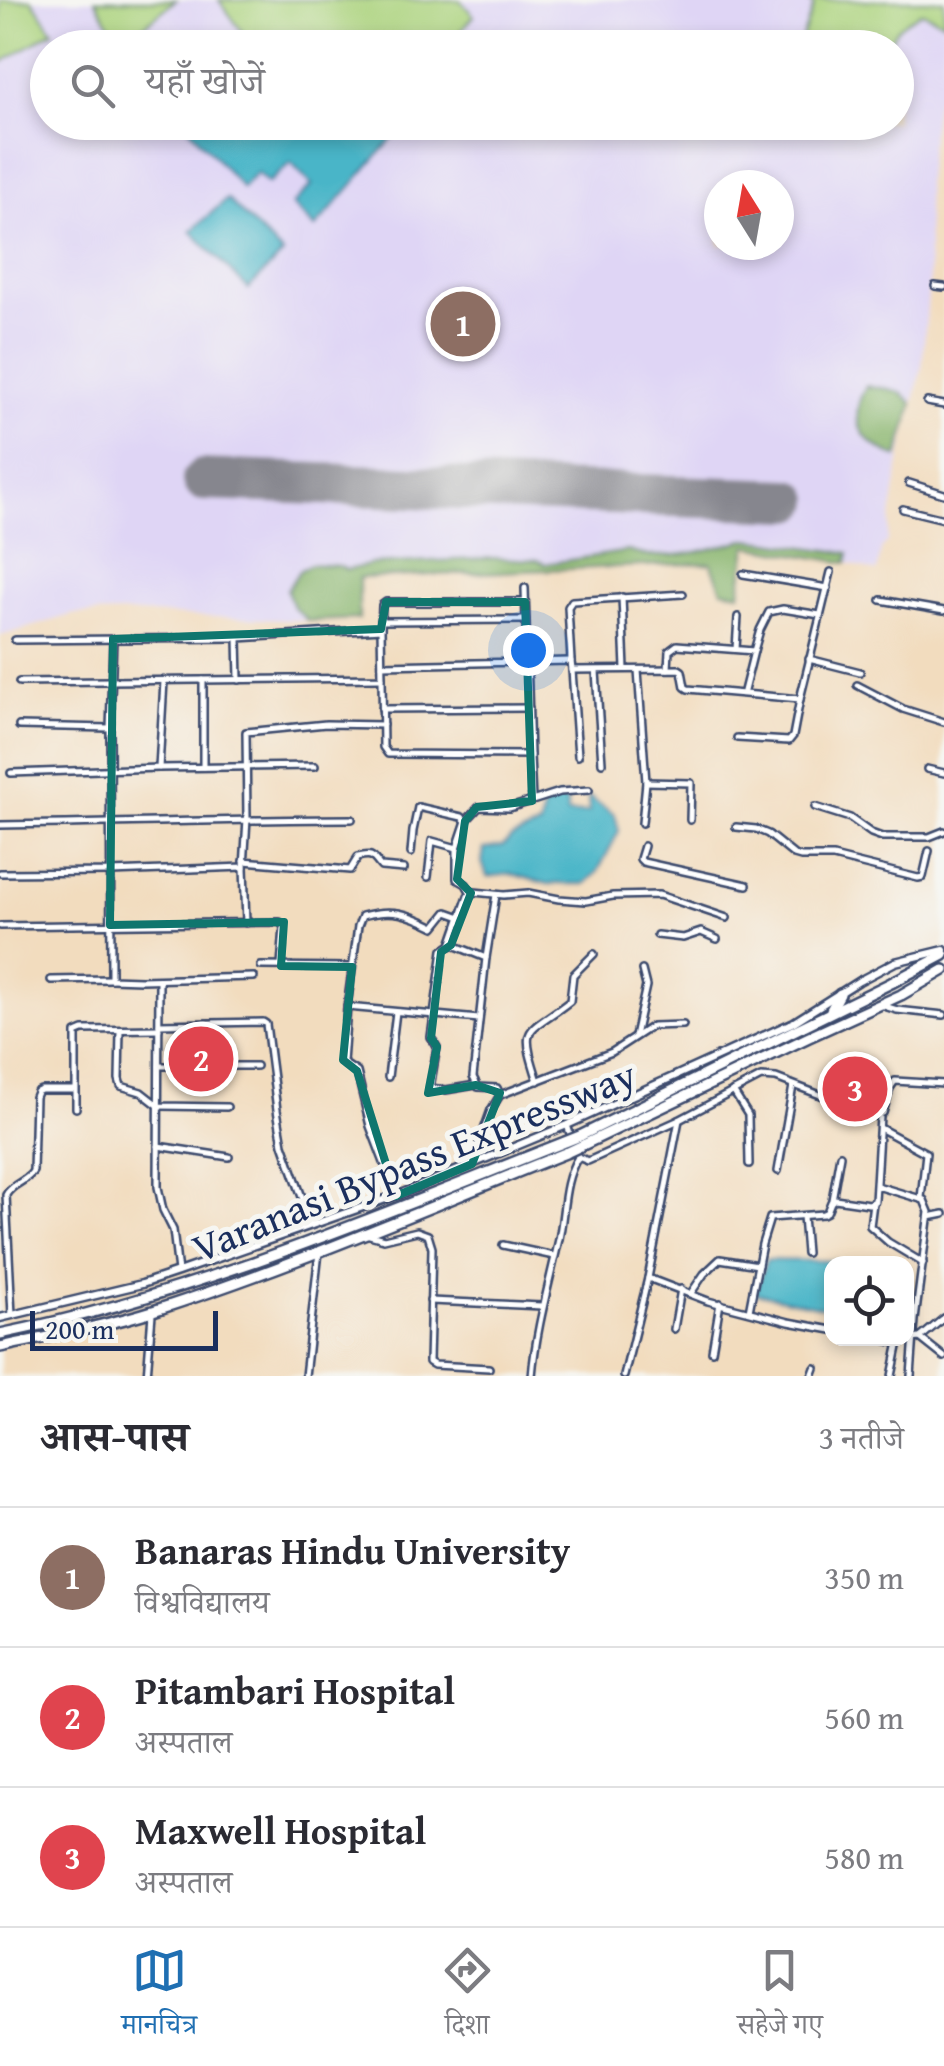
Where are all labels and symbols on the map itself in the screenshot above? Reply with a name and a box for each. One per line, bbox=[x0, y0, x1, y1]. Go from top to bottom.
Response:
north arrow bbox=[704, 170, 794, 260]
pin: 1 bbox=[430, 286, 496, 362]
your location bbox=[503, 625, 554, 676]
pin: 2 bbox=[168, 1022, 234, 1096]
street label: Varanasi Bypass Expressway bbox=[183, 1044, 645, 1277]
pin: 3 bbox=[822, 1052, 888, 1126]
scale bar bbox=[30, 1306, 218, 1350]

